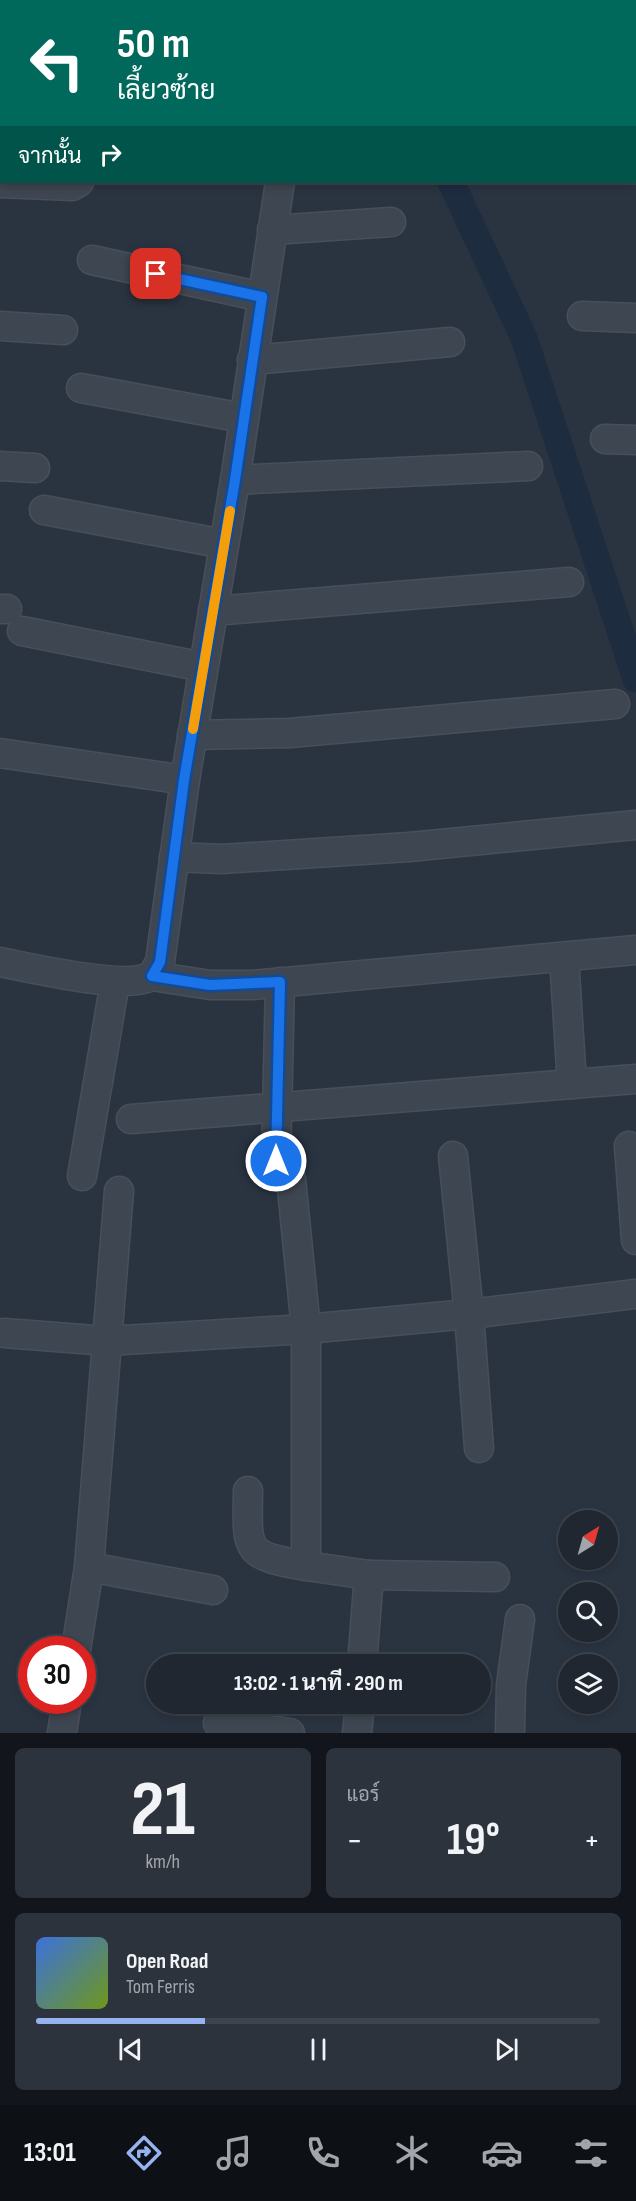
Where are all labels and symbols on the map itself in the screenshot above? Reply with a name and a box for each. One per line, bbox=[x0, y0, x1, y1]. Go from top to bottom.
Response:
pin bbox=[130, 248, 181, 299]
position arrow bbox=[244, 1129, 308, 1193]
north arrow bbox=[558, 1510, 618, 1570]
speed limit sign: 30 bbox=[18, 1636, 96, 1714]

